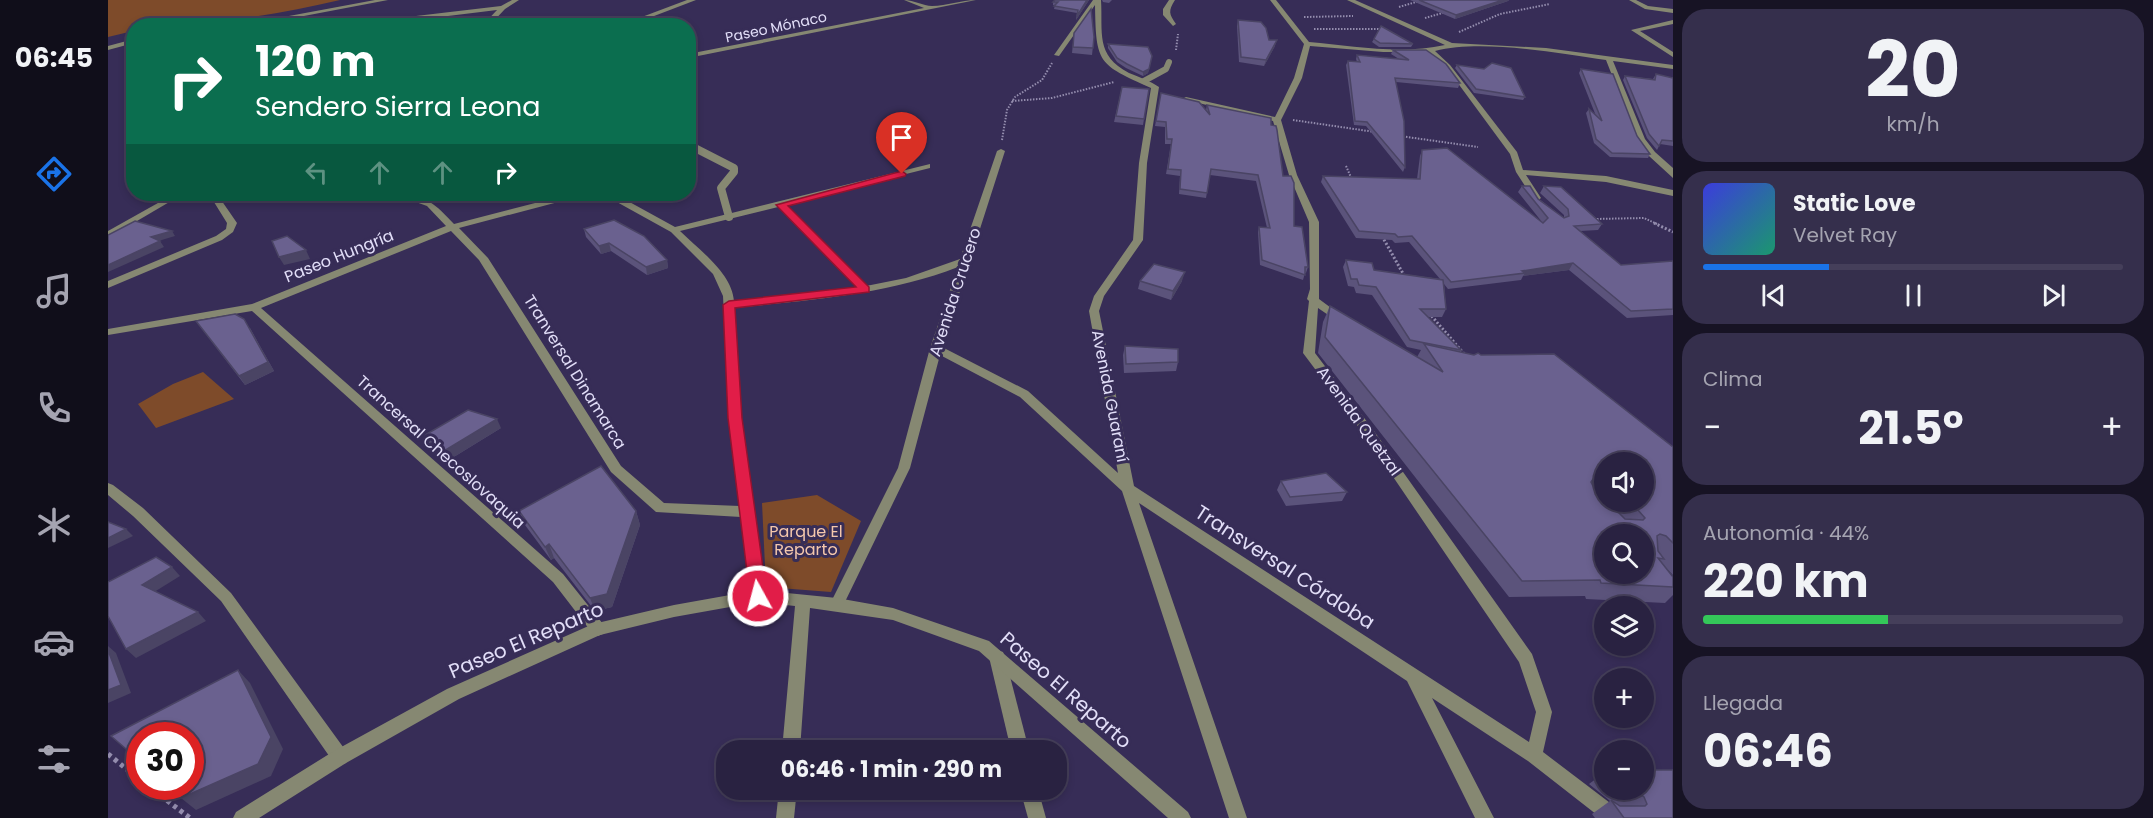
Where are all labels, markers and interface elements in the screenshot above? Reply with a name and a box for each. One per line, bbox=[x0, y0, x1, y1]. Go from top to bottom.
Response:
street label: Paseo Mónaco bbox=[723, 6, 829, 48]
text: 20 bbox=[1865, 15, 1961, 124]
text: 120 m bbox=[255, 32, 376, 91]
text: 06:45 bbox=[15, 39, 93, 76]
icon: right bbox=[156, 42, 234, 120]
text: Sendero Sierra Leona bbox=[255, 88, 540, 125]
text: km/h bbox=[1886, 110, 1940, 138]
pin bbox=[876, 112, 927, 174]
icon: arrive bbox=[885, 121, 918, 154]
icon: directions bbox=[33, 153, 75, 195]
icon: left bbox=[300, 156, 333, 189]
icon: ahead bbox=[363, 156, 396, 189]
icon: ahead bbox=[426, 156, 459, 189]
icon: right bbox=[489, 156, 522, 189]
text: Static Love bbox=[1793, 188, 1916, 219]
text: Velvet Ray bbox=[1793, 221, 1897, 249]
street label: Paseo Hungría bbox=[281, 224, 397, 288]
street label: Avenida Crucero bbox=[923, 225, 987, 359]
icon: music bbox=[33, 270, 75, 312]
icon: previous bbox=[1757, 279, 1790, 312]
icon: pause bbox=[1897, 279, 1930, 312]
icon: next bbox=[2037, 279, 2070, 312]
street label: Tranversal Dinamarca bbox=[518, 290, 632, 454]
street label: Avenida Guaraní bbox=[1086, 328, 1134, 464]
street label: Avenida Quetzal bbox=[1311, 361, 1407, 481]
text: Clima bbox=[1703, 365, 1762, 393]
street label: Trancersal Checoslovaquia bbox=[352, 370, 530, 534]
icon: phone bbox=[33, 387, 75, 429]
text: 21.5° bbox=[1858, 397, 1964, 460]
text: − bbox=[1703, 404, 1721, 451]
text: + bbox=[2100, 404, 2123, 451]
map controls bbox=[1594, 452, 1654, 800]
button: sound bbox=[1594, 452, 1654, 512]
street label: Transversal Córdoba bbox=[1190, 498, 1380, 636]
icon: climate bbox=[33, 504, 75, 546]
text: Autonomía · 44% bbox=[1703, 519, 1869, 547]
park label: Parque El Reparto bbox=[769, 520, 843, 561]
button: search bbox=[1594, 524, 1654, 584]
text: 220 km bbox=[1703, 550, 1869, 613]
position arrow bbox=[726, 564, 790, 628]
street label: Paseo El Reparto bbox=[444, 595, 608, 685]
button: layers bbox=[1594, 596, 1654, 656]
icon: car bbox=[33, 621, 75, 663]
street label: Paseo El Reparto bbox=[994, 625, 1138, 755]
button: + bbox=[1594, 668, 1654, 728]
text: Llegada bbox=[1703, 689, 1783, 717]
text: 06:46 bbox=[1703, 720, 1833, 783]
speed limit sign: 30 bbox=[126, 722, 204, 800]
icon: filters bbox=[33, 738, 75, 780]
button: − bbox=[1594, 740, 1654, 800]
text: 06:46 · 1 min · 290 m bbox=[781, 754, 1002, 785]

